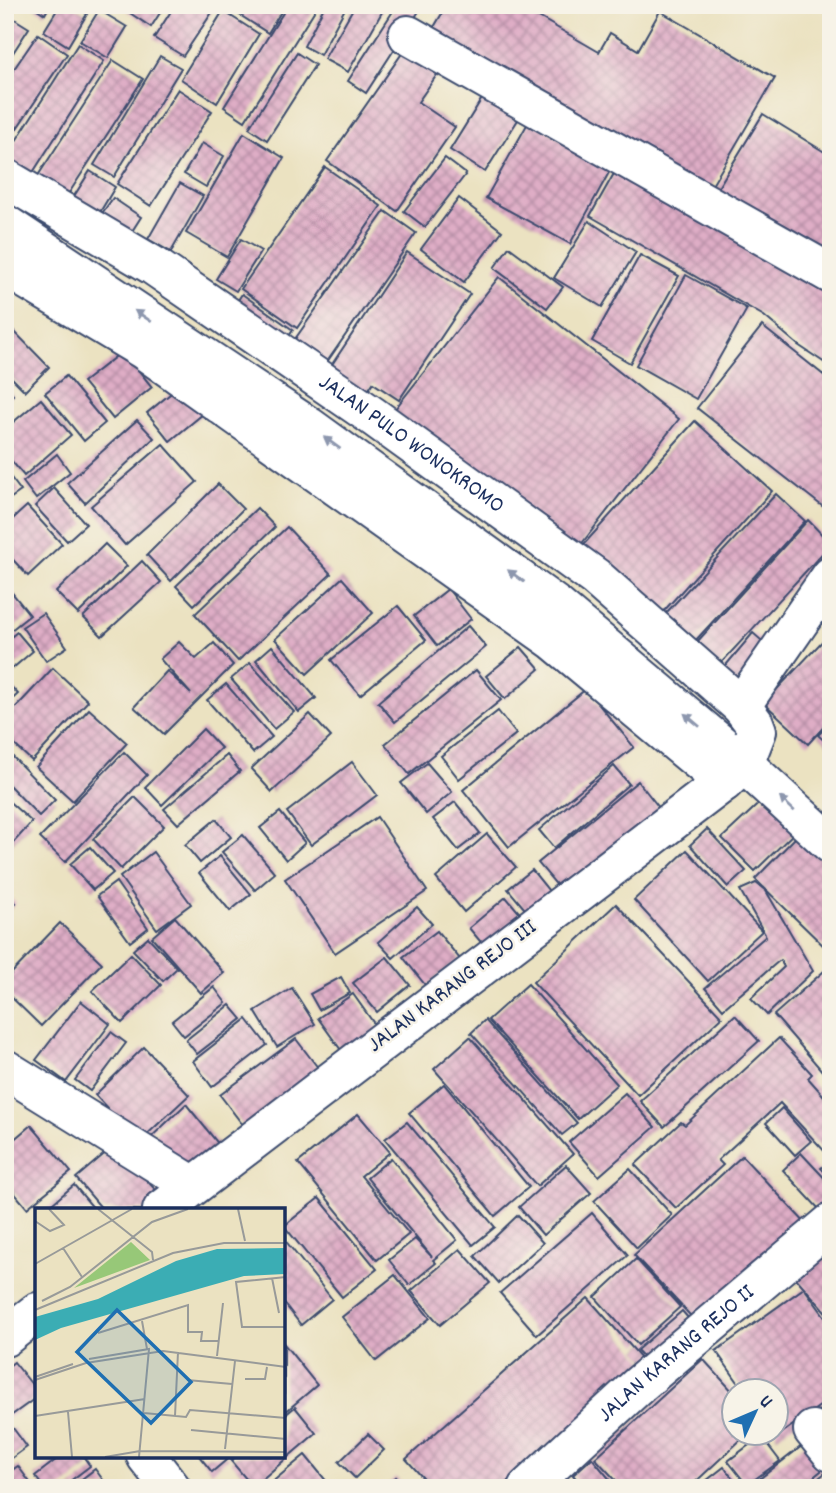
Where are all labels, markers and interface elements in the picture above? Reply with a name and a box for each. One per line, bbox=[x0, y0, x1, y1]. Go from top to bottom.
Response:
one-way arrow bbox=[134, 309, 152, 323]
street label: JALAN PULO WONOKROMO bbox=[311, 367, 511, 522]
one-way arrow bbox=[322, 436, 341, 450]
one-way arrow bbox=[507, 569, 525, 583]
one-way arrow bbox=[683, 712, 701, 728]
one-way arrow bbox=[779, 797, 796, 813]
street label: JALAN KARANG REJO III bbox=[361, 912, 545, 1062]
inset map bbox=[35, 1208, 285, 1458]
street label: JALAN KARANG REJO II bbox=[591, 1277, 762, 1431]
north arrow bbox=[720, 1378, 790, 1448]
text: U bbox=[752, 1390, 778, 1415]

